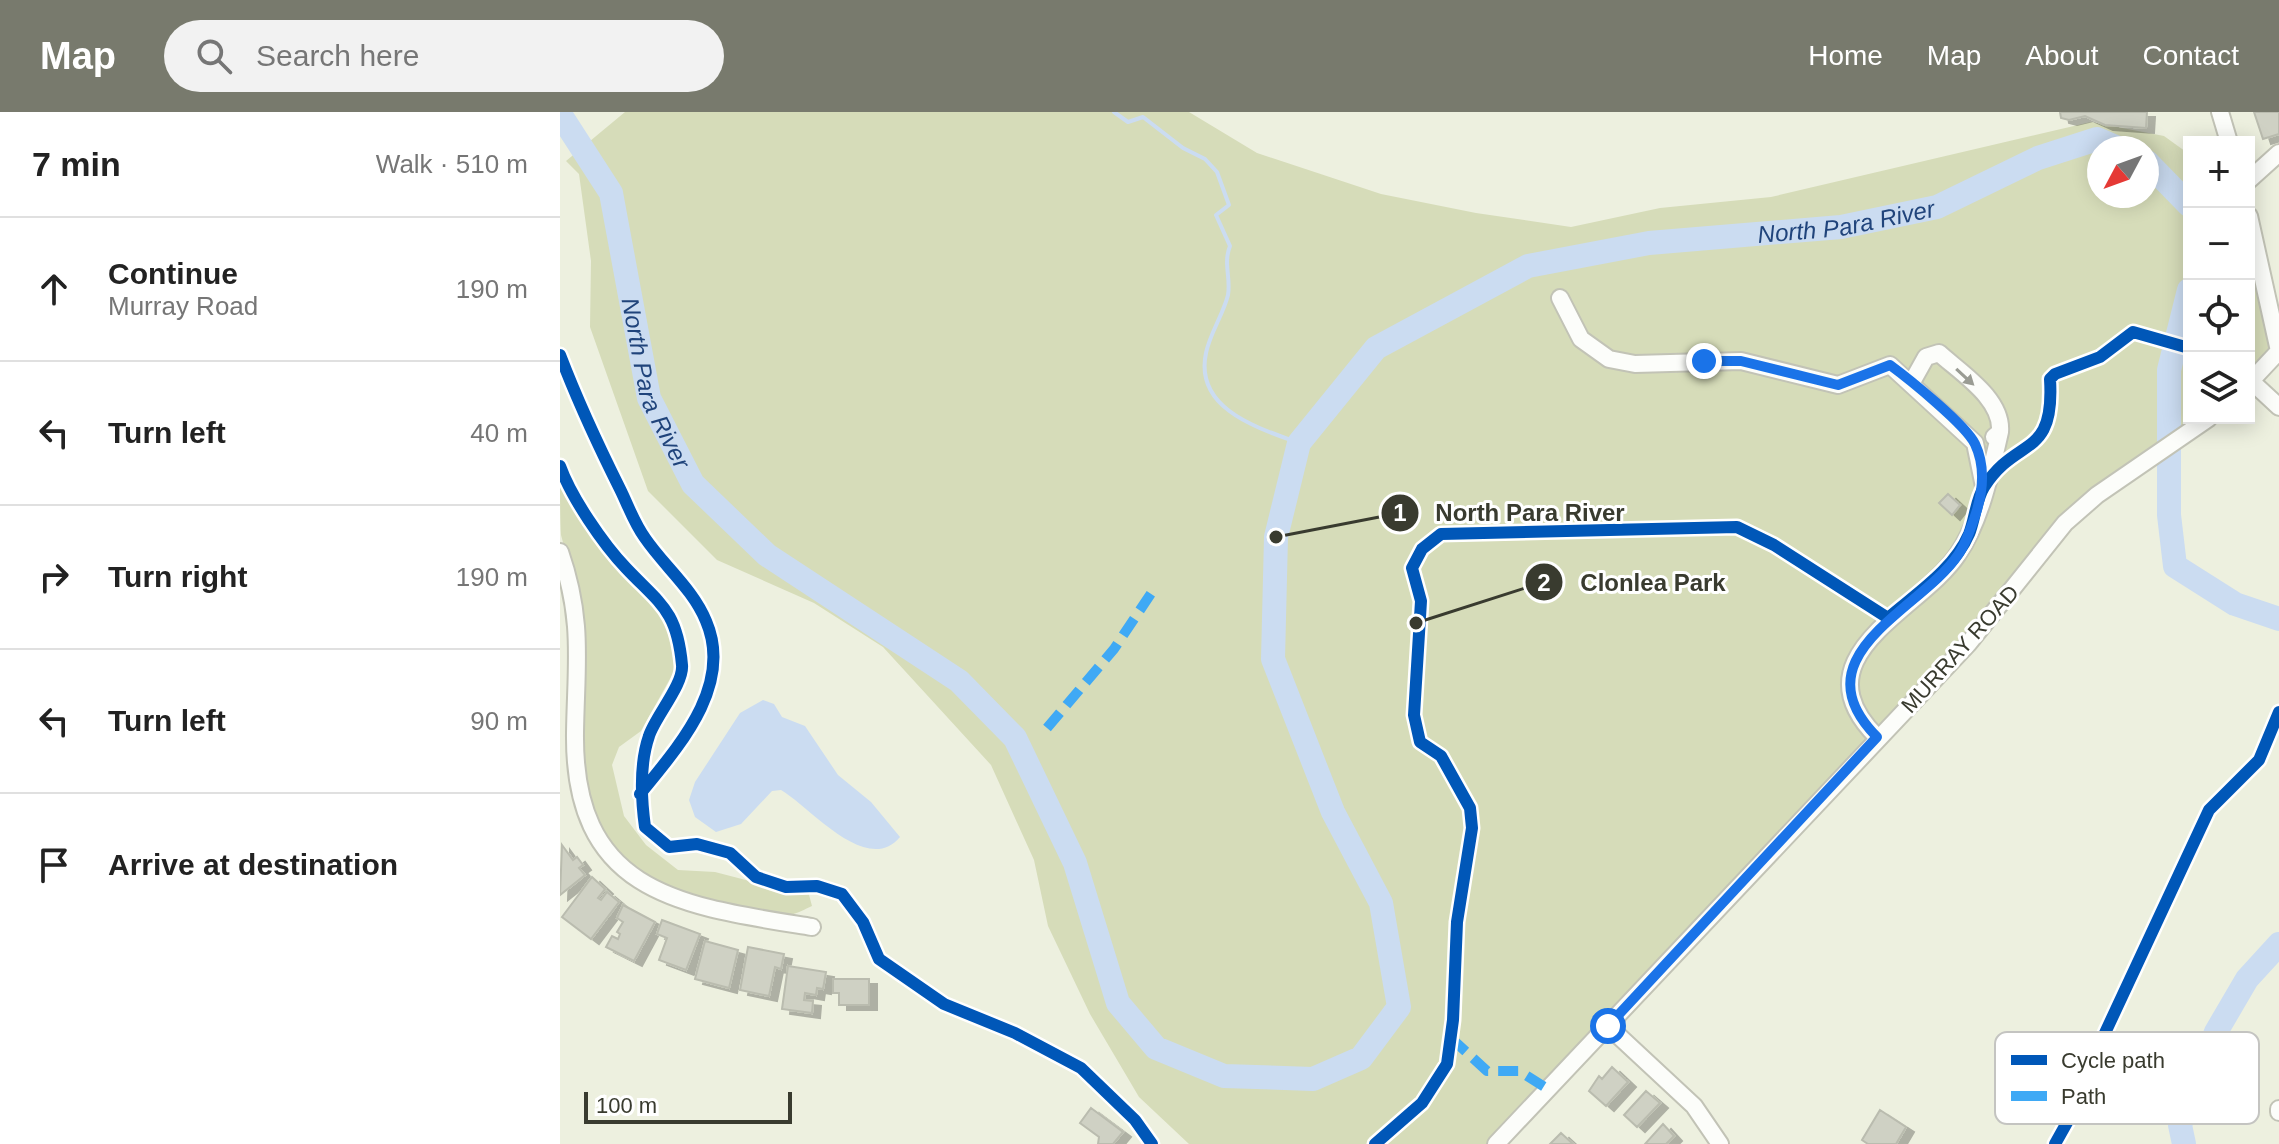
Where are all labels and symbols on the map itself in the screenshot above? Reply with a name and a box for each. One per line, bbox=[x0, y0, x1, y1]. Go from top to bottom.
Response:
north arrow bbox=[2087, 136, 2159, 208]
water label: North Para River bbox=[1757, 194, 1938, 247]
water label: North Para River bbox=[617, 295, 697, 474]
route end bbox=[1686, 343, 1722, 379]
one-way arrow bbox=[1956, 367, 1975, 385]
callout: North Para River bbox=[1380, 489, 1641, 537]
text: 1 bbox=[1393, 499, 1407, 526]
text: North Para River bbox=[1435, 499, 1625, 526]
callout: Clonlea Park bbox=[1524, 558, 1742, 606]
text: 2 bbox=[1537, 569, 1551, 596]
text: Clonlea Park bbox=[1580, 569, 1726, 596]
street label: MURRAY ROAD bbox=[1896, 580, 2024, 718]
route start bbox=[1590, 1008, 1626, 1044]
legend bbox=[1995, 1032, 2259, 1124]
text: Cycle path bbox=[2061, 1048, 2165, 1073]
text: Path bbox=[2061, 1084, 2106, 1109]
scale bar bbox=[584, 1088, 792, 1124]

